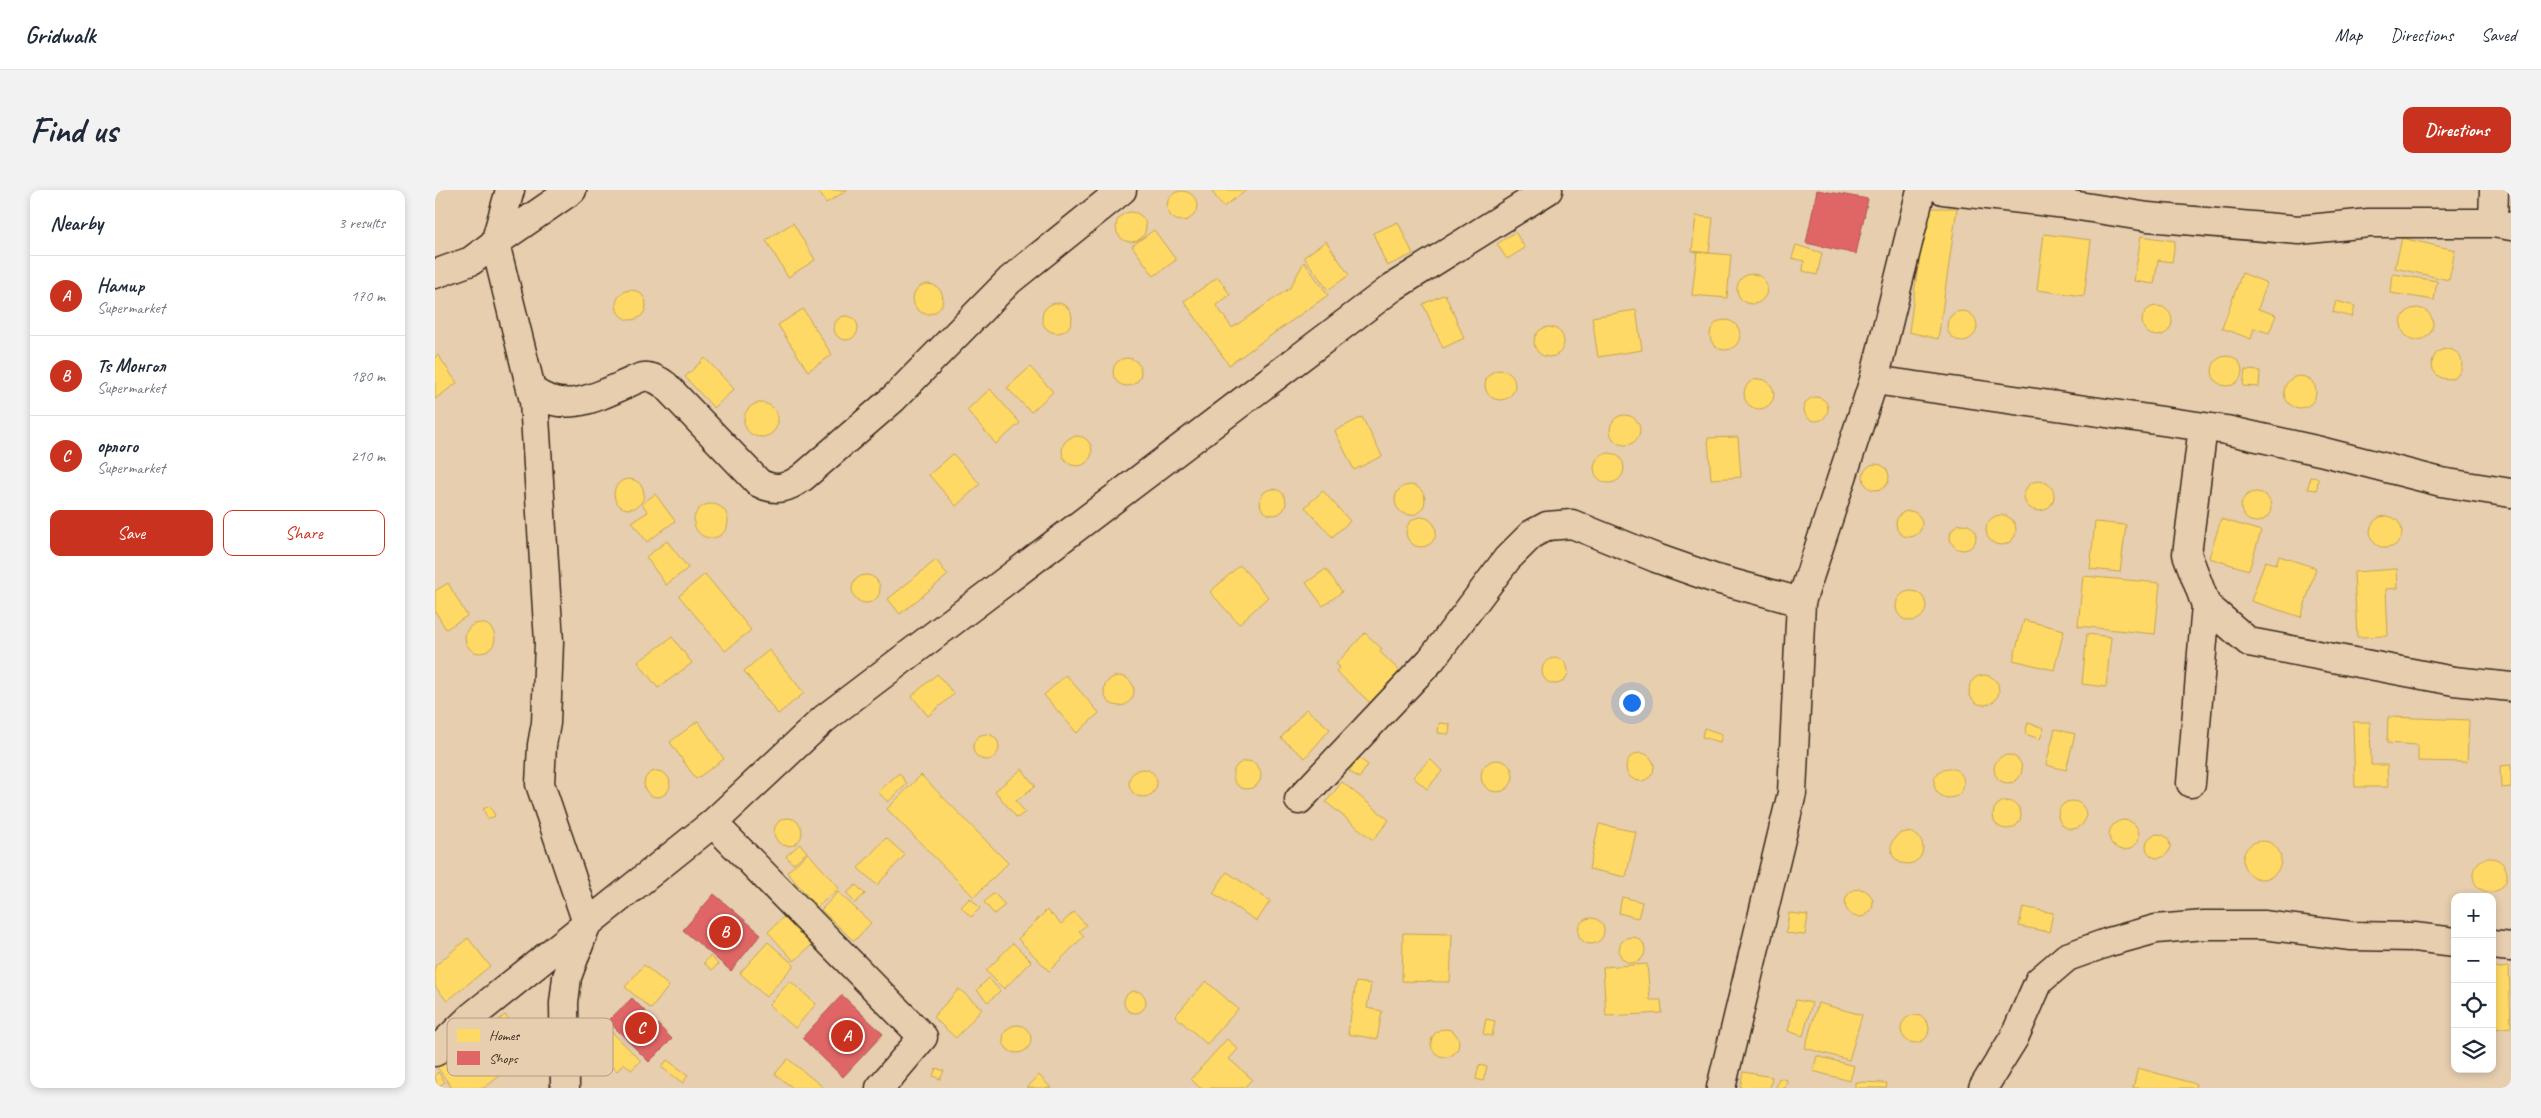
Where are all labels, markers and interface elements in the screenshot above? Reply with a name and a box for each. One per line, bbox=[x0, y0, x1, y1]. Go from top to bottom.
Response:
text: Gridwalk bbox=[25, 20, 95, 50]
text: Map bbox=[2335, 24, 2362, 46]
text: Directions bbox=[2390, 24, 2453, 46]
text: Saved bbox=[2481, 24, 2516, 46]
button: Directions bbox=[2403, 107, 2511, 153]
text: Find us bbox=[30, 108, 117, 153]
text: Nearby bbox=[50, 210, 103, 236]
text: 3 results bbox=[338, 213, 385, 233]
text: Намир bbox=[97, 274, 144, 298]
text: A bbox=[62, 286, 70, 306]
text: 170 m bbox=[351, 286, 385, 306]
text: Supermarket bbox=[97, 298, 165, 318]
text: Ts Монгол bbox=[97, 354, 165, 378]
text: B bbox=[62, 366, 70, 386]
text: 180 m bbox=[351, 366, 385, 386]
text: Supermarket bbox=[97, 378, 165, 398]
text: орлого bbox=[97, 434, 138, 458]
text: C bbox=[62, 446, 70, 466]
text: 210 m bbox=[351, 446, 385, 466]
text: Supermarket bbox=[97, 458, 165, 478]
button: Save bbox=[50, 510, 213, 556]
button: Share bbox=[223, 510, 385, 556]
your location bbox=[1619, 690, 1645, 716]
map controls bbox=[2451, 893, 2496, 1073]
button: + bbox=[2451, 893, 2496, 938]
pin: B bbox=[709, 913, 741, 951]
button: − bbox=[2451, 938, 2496, 983]
button: locate bbox=[2451, 983, 2496, 1028]
pin: C bbox=[625, 1009, 657, 1047]
pin: A bbox=[831, 1017, 863, 1055]
legend bbox=[447, 1018, 613, 1076]
text: Homes bbox=[489, 1027, 520, 1044]
button: layers bbox=[2451, 1028, 2496, 1073]
text: Shops bbox=[489, 1050, 519, 1067]

